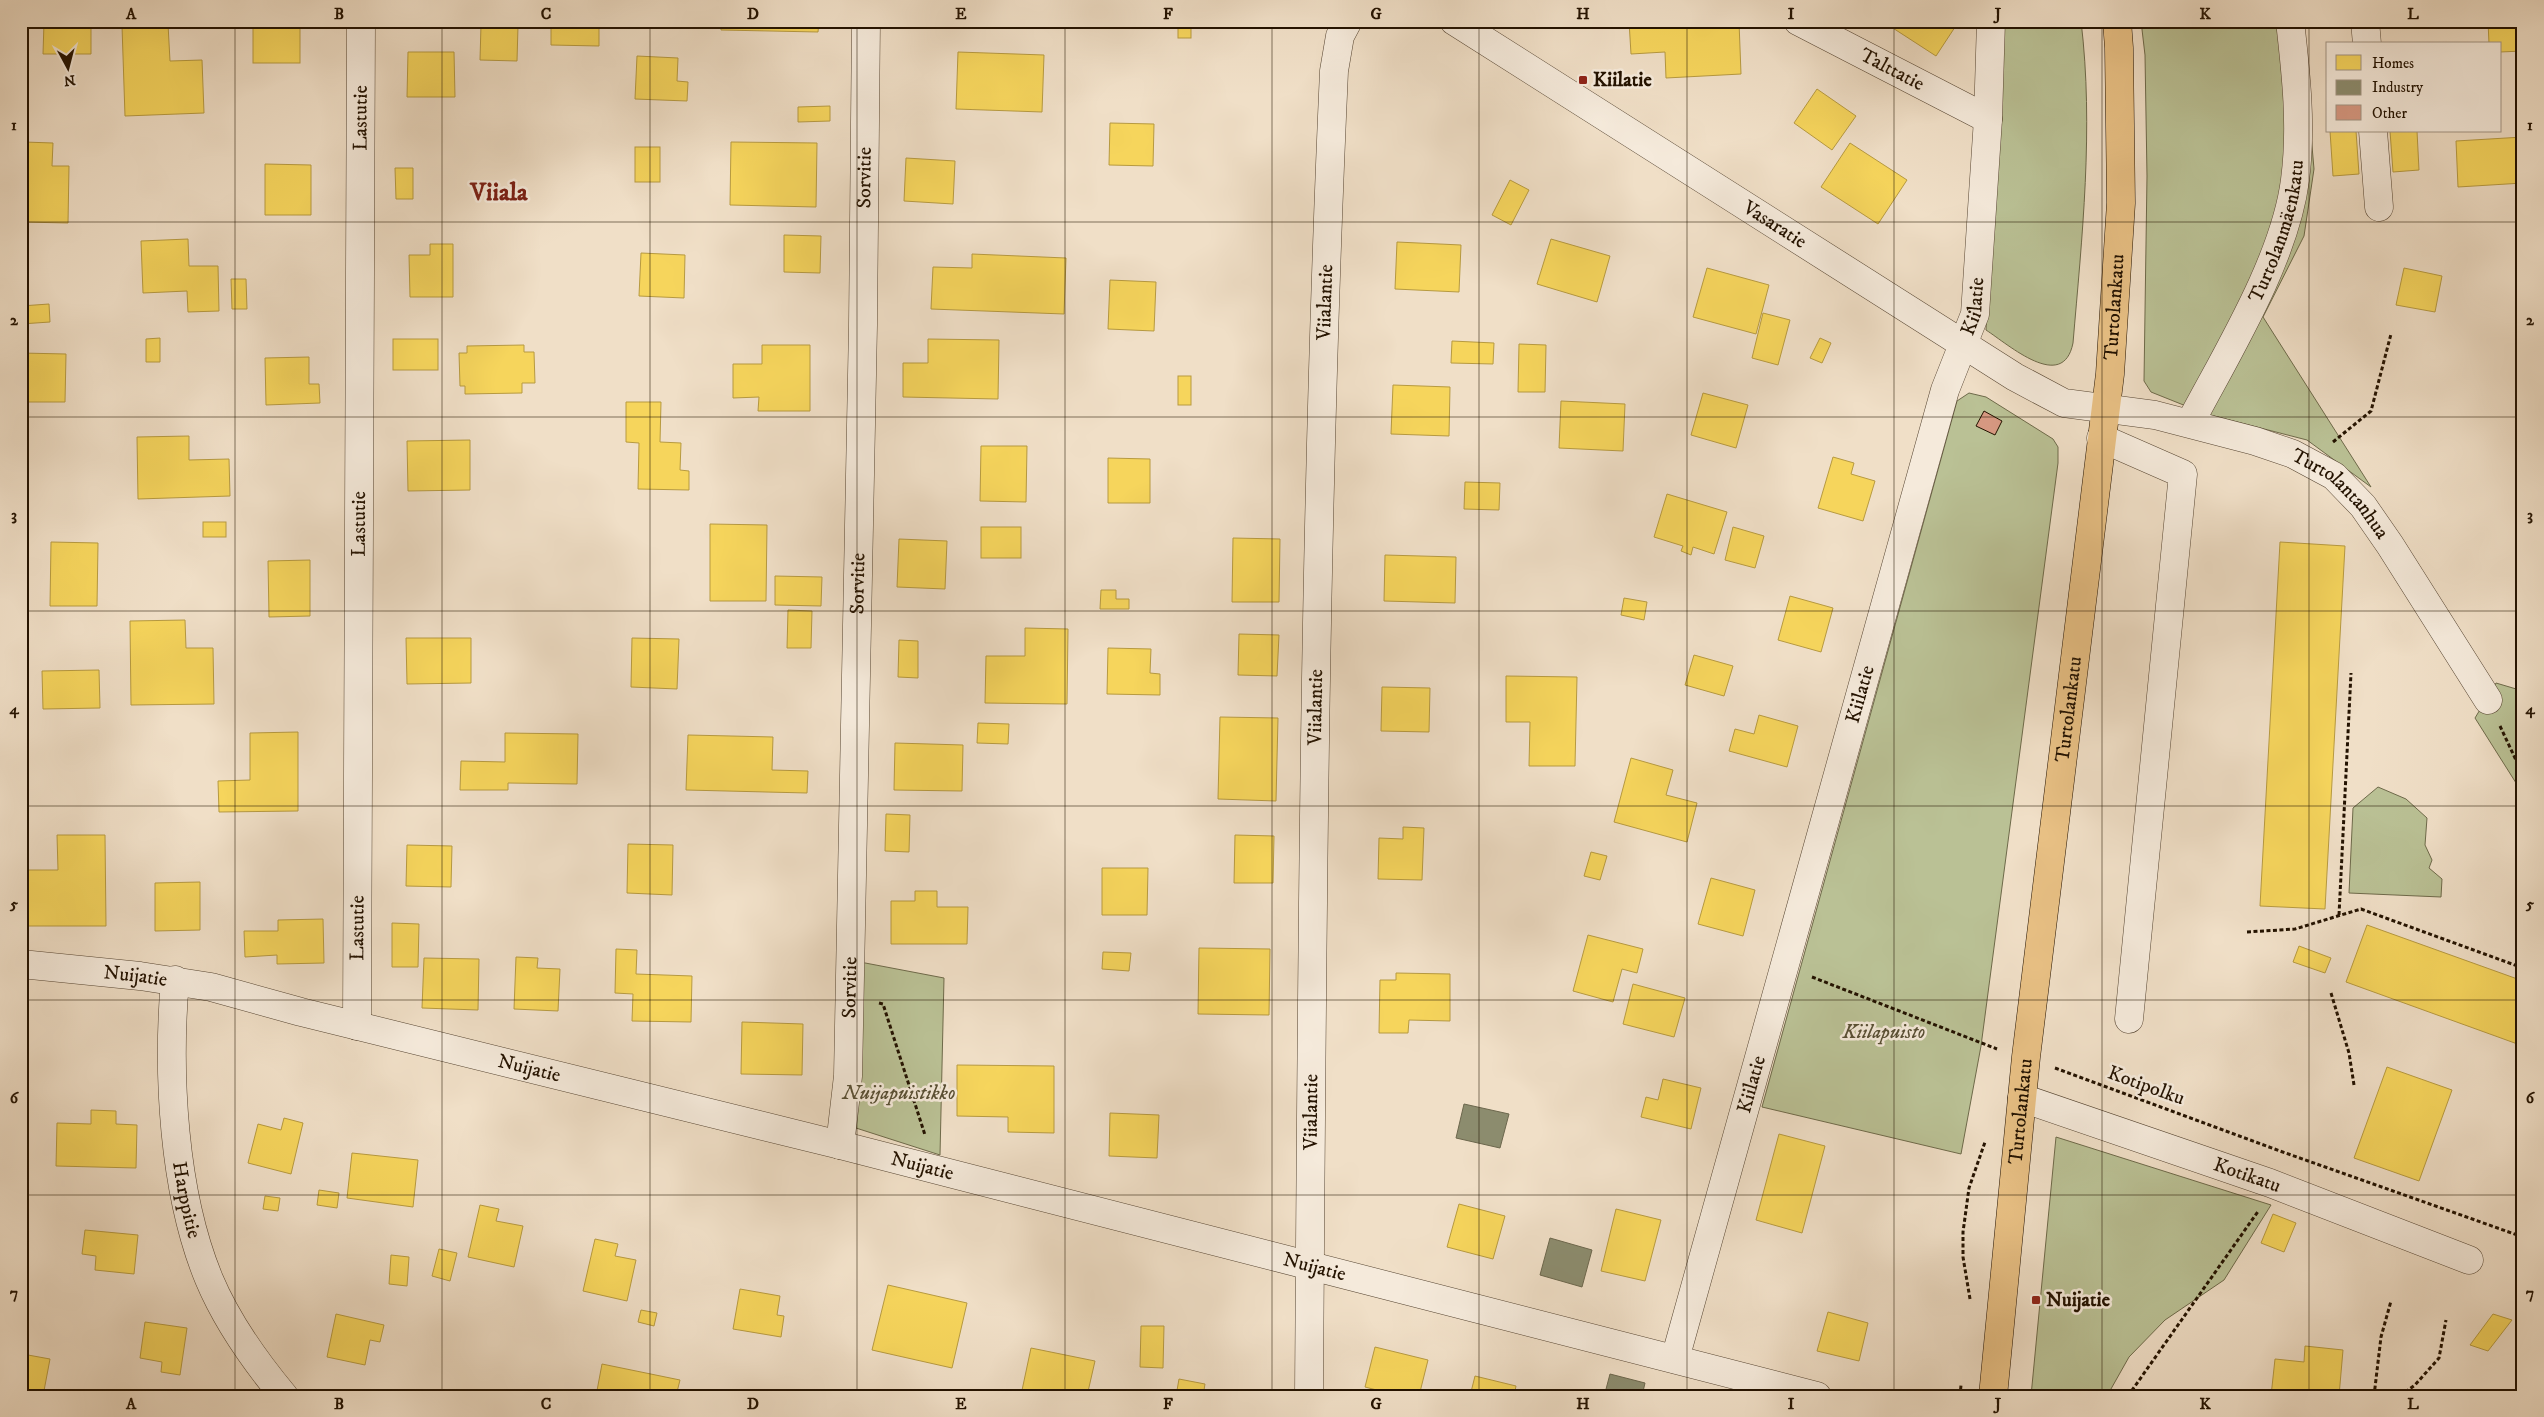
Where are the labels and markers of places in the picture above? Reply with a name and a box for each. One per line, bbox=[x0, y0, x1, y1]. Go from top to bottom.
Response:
place label: Kiilatie bbox=[1593, 68, 1652, 93]
marker: Kiilatie bbox=[1577, 74, 1589, 86]
place label: Nuijatie bbox=[2046, 1288, 2111, 1313]
marker: Nuijatie bbox=[2030, 1294, 2042, 1306]

